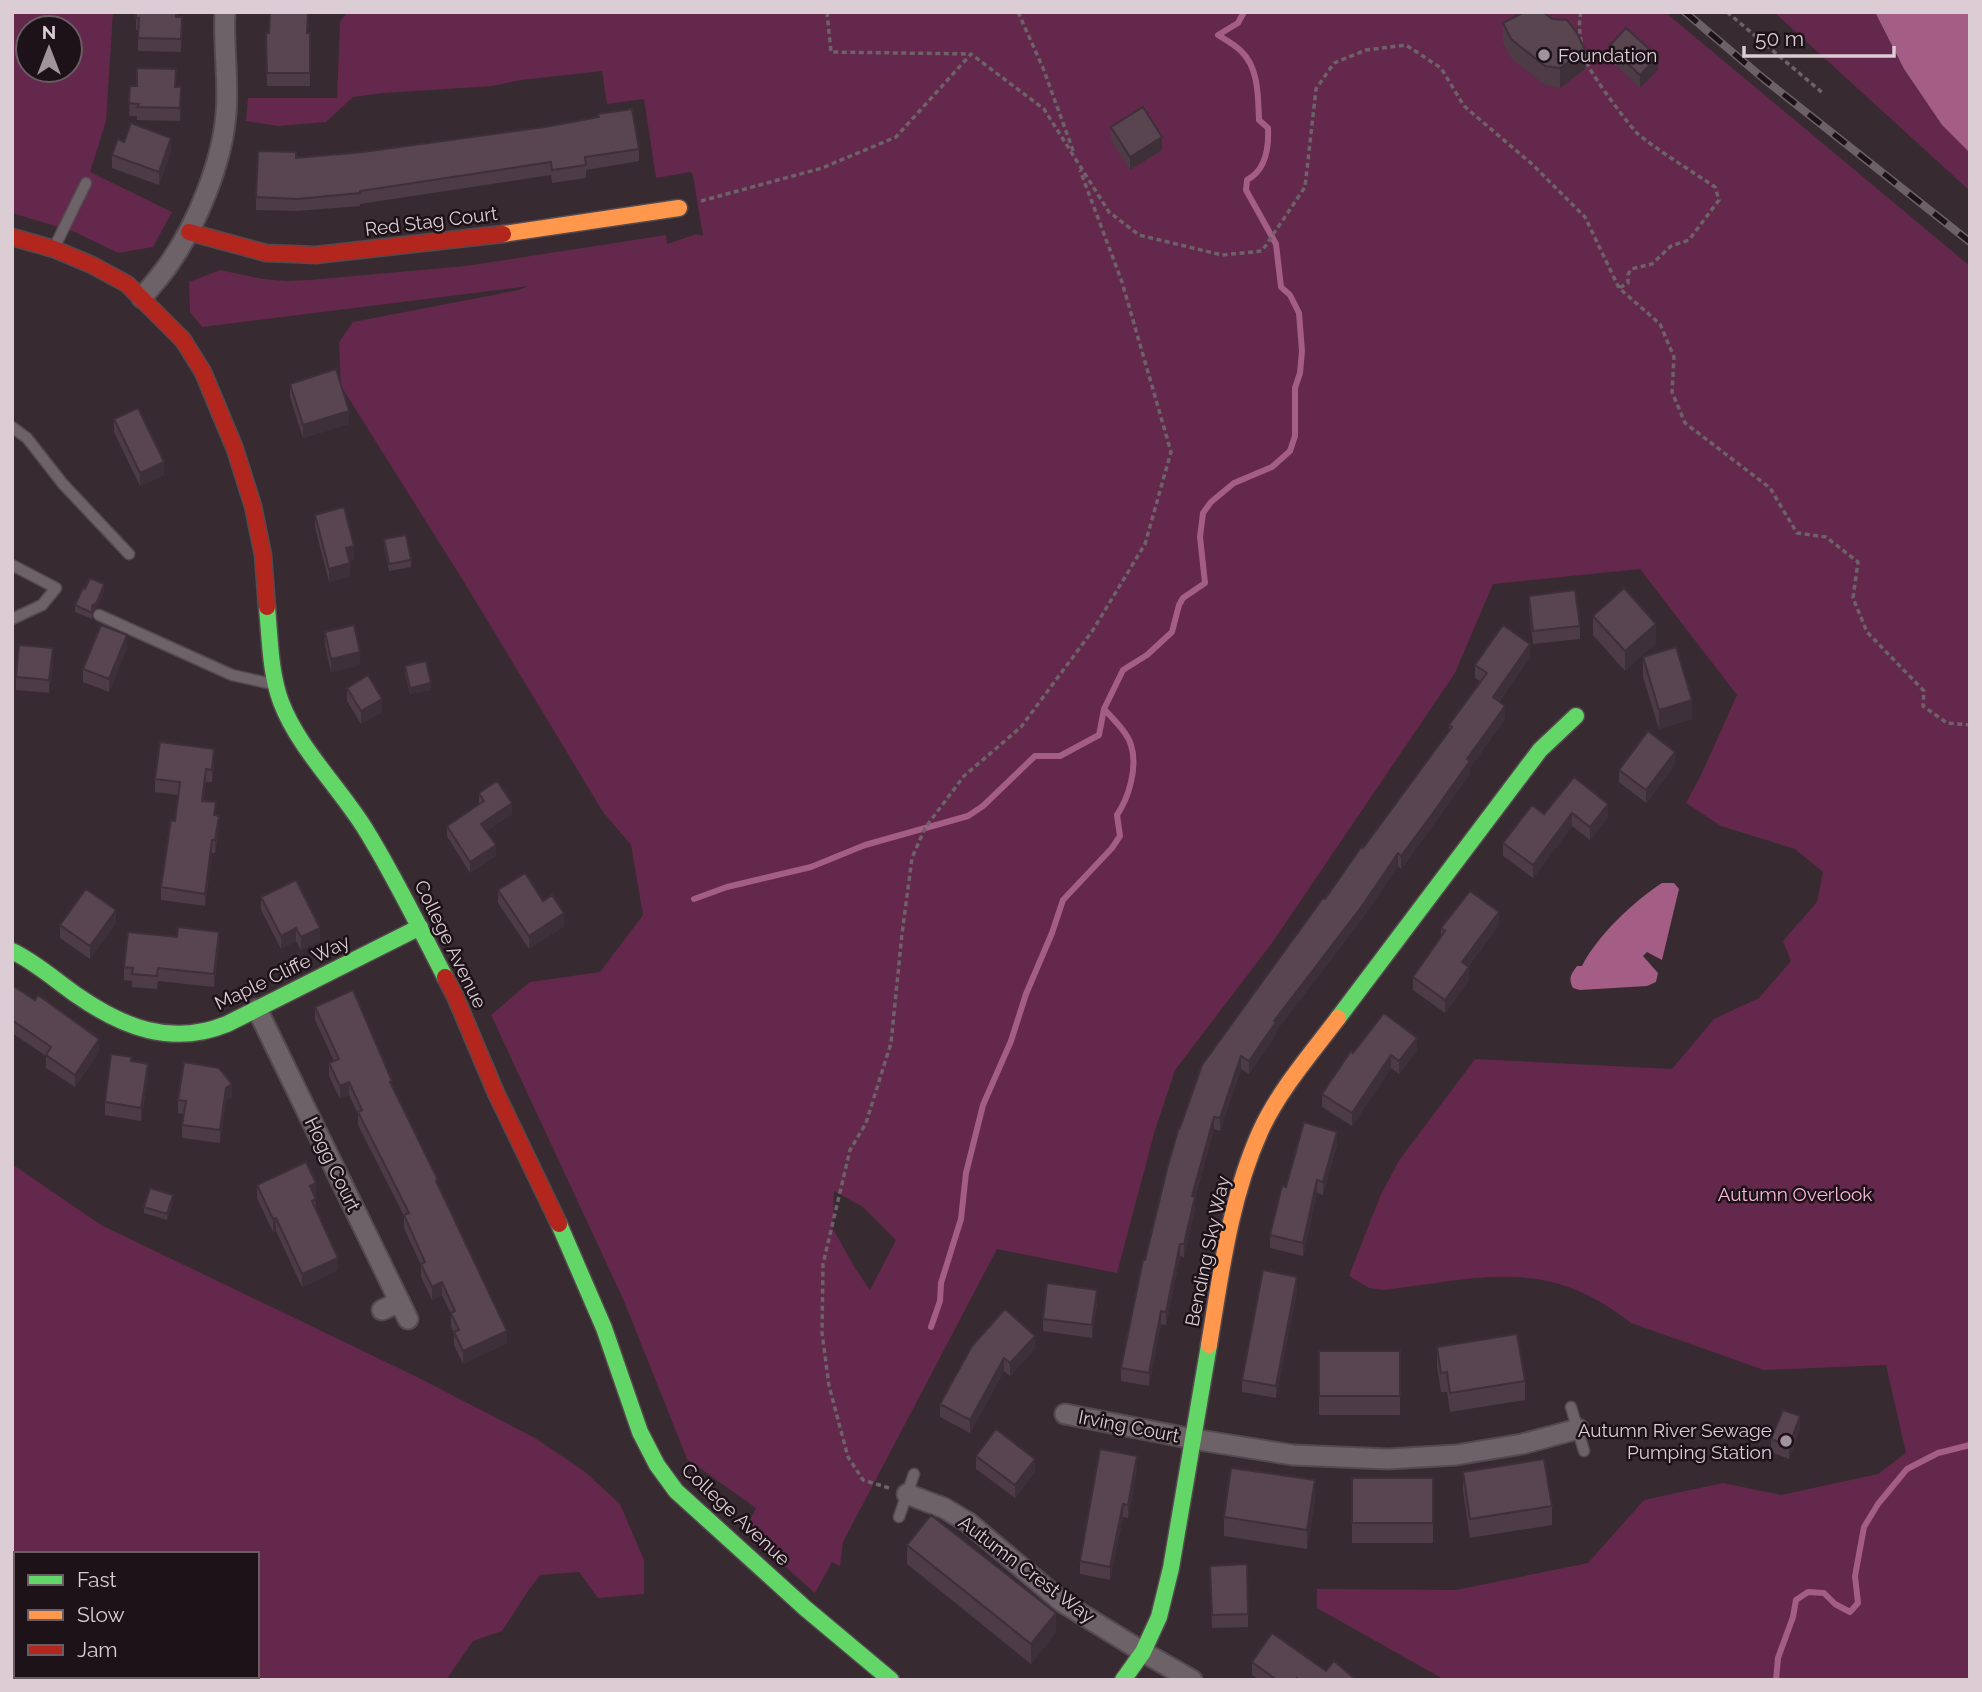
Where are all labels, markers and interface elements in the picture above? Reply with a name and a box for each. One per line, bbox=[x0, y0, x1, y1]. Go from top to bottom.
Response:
north arrow bbox=[14, 14, 84, 84]
scale bar bbox=[1744, 14, 1895, 58]
text: N bbox=[42, 21, 56, 43]
text: 50 m bbox=[1755, 26, 1804, 51]
place label: Foundation bbox=[1558, 44, 1657, 66]
marker: Foundation bbox=[1536, 47, 1552, 63]
street label: Red Stag Court bbox=[364, 202, 499, 240]
street label: College Avenue bbox=[411, 876, 491, 1012]
street label: Maple Cliffe Way bbox=[211, 930, 353, 1014]
street label: Hogg Court bbox=[301, 1113, 366, 1215]
street label: Bending Sky Way bbox=[1180, 1174, 1234, 1328]
park label: Autumn Overlook bbox=[1718, 1183, 1872, 1205]
street label: Irving Court bbox=[1077, 1405, 1182, 1447]
place label: Autumn River Sewage Pumping Station bbox=[1578, 1419, 1772, 1463]
marker: Autumn River Sewage Pumping Station bbox=[1778, 1433, 1794, 1449]
street label: College Avenue bbox=[677, 1458, 795, 1570]
street label: Autumn Crest Way bbox=[955, 1511, 1099, 1627]
legend bbox=[14, 1552, 259, 1678]
text: Fast bbox=[77, 1567, 117, 1592]
text: Slow bbox=[77, 1602, 125, 1627]
text: Jam bbox=[77, 1637, 118, 1662]

